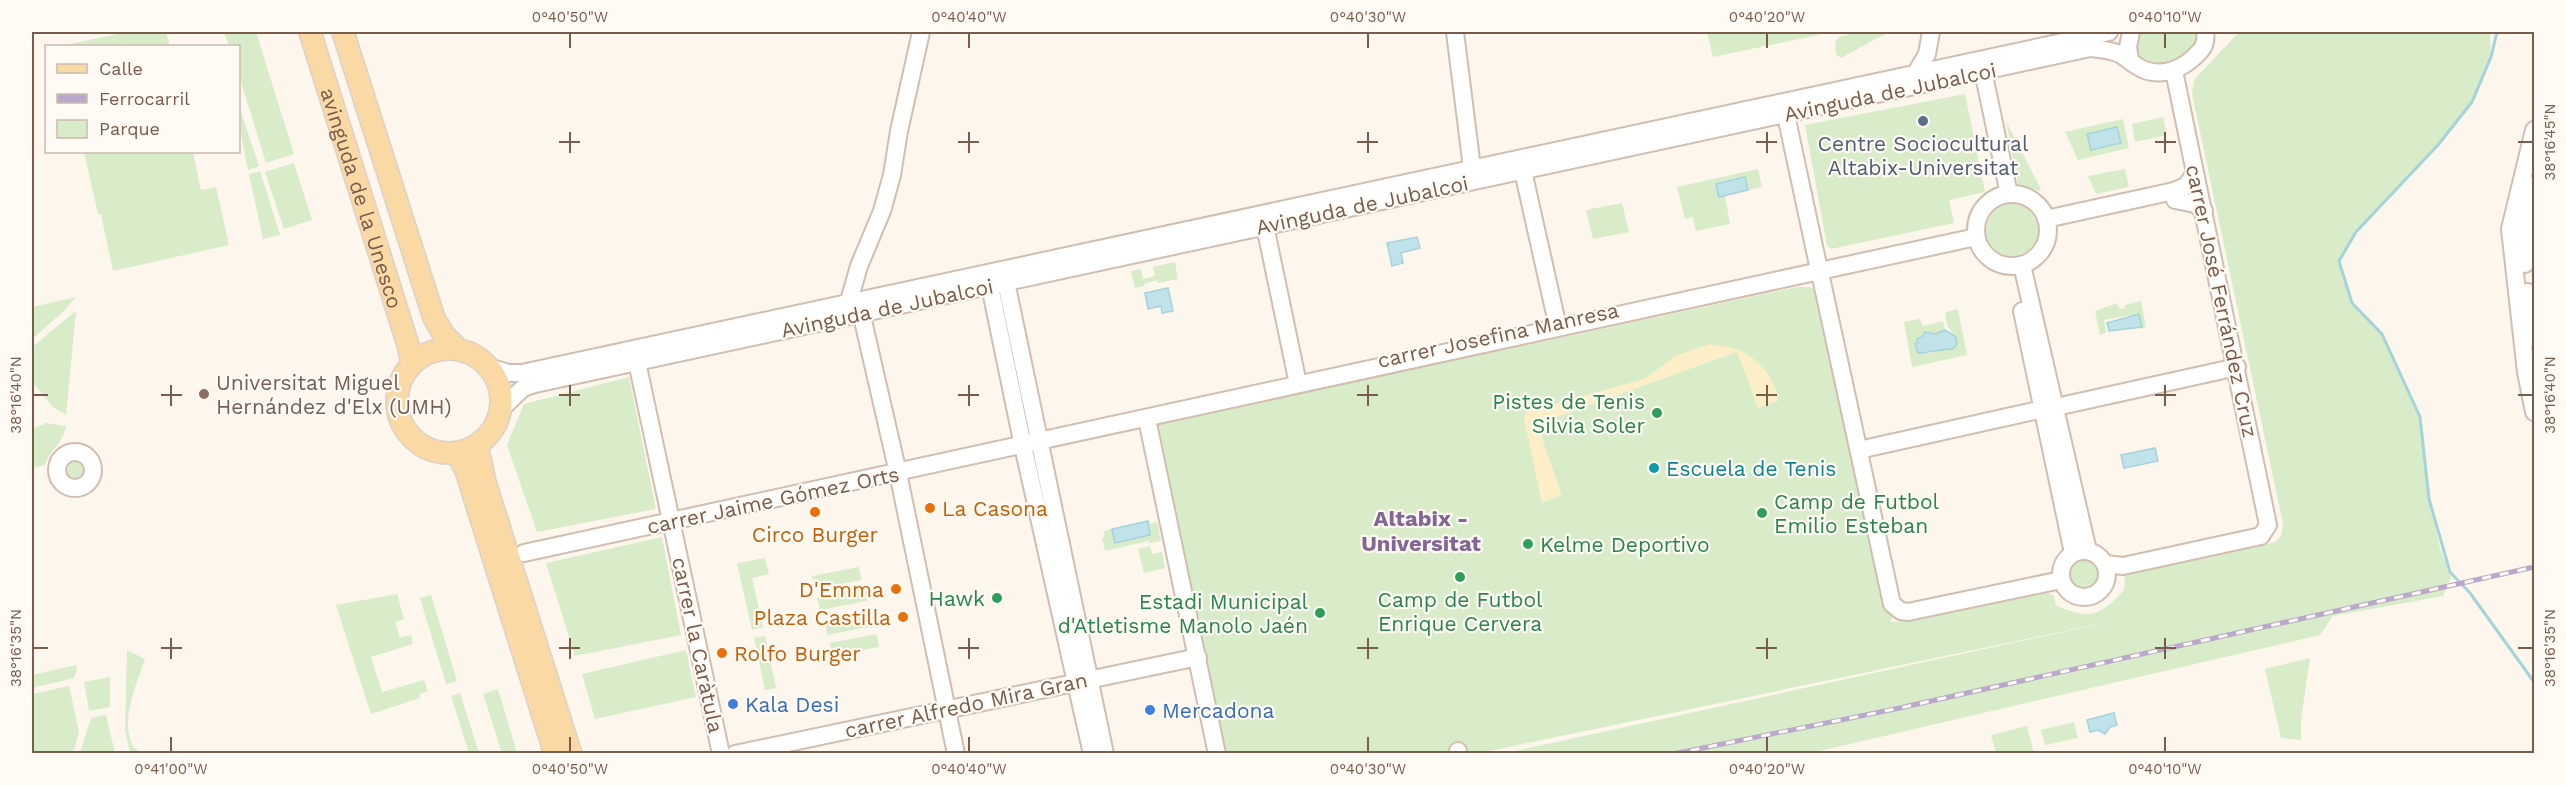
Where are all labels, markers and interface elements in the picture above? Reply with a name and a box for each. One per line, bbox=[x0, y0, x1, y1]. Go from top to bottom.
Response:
text: 0°40'50"W bbox=[532, 8, 608, 26]
text: 0°40'40"W bbox=[931, 8, 1007, 26]
text: 0°40'30"W bbox=[1330, 8, 1406, 26]
text: 0°40'20"W bbox=[1729, 8, 1805, 26]
text: 0°40'10"W bbox=[2128, 8, 2202, 26]
legend bbox=[45, 45, 240, 153]
street label: Avinguda de Jubalcoi bbox=[1781, 57, 1999, 127]
text: Calle bbox=[99, 58, 143, 79]
street label: avinguda de la Unesco bbox=[316, 85, 408, 311]
text: Ferrocarril bbox=[99, 88, 190, 109]
text: 38°16'45"N bbox=[2541, 104, 2559, 180]
marker: Centre Sociocultural Altabix-Universitat bbox=[1916, 114, 1930, 128]
text: Parque bbox=[99, 118, 160, 139]
place label: Centre Sociocultural Altabix-Universitat bbox=[1818, 131, 2029, 180]
street label: carrer José Ferrández Cruz bbox=[2181, 162, 2263, 440]
street label: Avinguda de Jubalcoi bbox=[1253, 170, 1471, 240]
street label: Avinguda de Jubalcoi bbox=[778, 273, 996, 343]
street label: carrer Josefina Manresa bbox=[1375, 297, 1621, 373]
text: 38°16'40"N bbox=[7, 356, 25, 434]
text: 38°16'40"N bbox=[2541, 356, 2559, 434]
place label: Universitat Miguel Hernández d'Elx (UMH) bbox=[216, 370, 452, 419]
marker: Universitat Miguel Hernández d'Elx (UMH) bbox=[197, 387, 211, 401]
place label: Pistes de Tenis Silvia Soler bbox=[1492, 389, 1645, 438]
marker: Pistes de Tenis Silvia Soler bbox=[1650, 406, 1664, 420]
place label: Escuela de Tenis bbox=[1666, 456, 1836, 481]
street label: carrer Jaime Gómez Orts bbox=[645, 461, 901, 539]
marker: Escuela de Tenis bbox=[1647, 461, 1661, 475]
place label: Camp de Futbol Emilio Esteban bbox=[1774, 489, 1940, 538]
place label: La Casona bbox=[942, 496, 1048, 521]
marker: La Casona bbox=[923, 501, 937, 515]
marker: Circo Burger bbox=[808, 505, 822, 519]
district label: Altabix - Universitat bbox=[1361, 506, 1481, 556]
marker: Camp de Futbol Emilio Esteban bbox=[1755, 506, 1769, 520]
place label: Circo Burger bbox=[752, 522, 879, 547]
place label: Kelme Deportivo bbox=[1540, 532, 1710, 557]
marker: Kelme Deportivo bbox=[1521, 537, 1535, 551]
street label: carrer la Caràtula bbox=[667, 555, 729, 735]
marker: Camp de Futbol Enrique Cervera bbox=[1453, 570, 1467, 584]
place label: D'Emma bbox=[799, 577, 884, 602]
marker: D'Emma bbox=[889, 582, 903, 596]
place label: Hawk bbox=[929, 586, 985, 611]
place label: Camp de Futbol Enrique Cervera bbox=[1378, 587, 1543, 636]
place label: Estadi Municipal d'Atletisme Manolo Jaén bbox=[1058, 589, 1309, 638]
marker: Hawk bbox=[990, 591, 1004, 605]
place label: Plaza Castilla bbox=[754, 605, 891, 630]
marker: Estadi Municipal d'Atletisme Manolo Jaén bbox=[1313, 606, 1327, 620]
text: 38°16'35"N bbox=[7, 609, 25, 687]
text: 38°16'35"N bbox=[2541, 609, 2559, 687]
marker: Plaza Castilla bbox=[896, 610, 910, 624]
place label: Rolfo Burger bbox=[734, 641, 861, 666]
marker: Rolfo Burger bbox=[715, 646, 729, 660]
street label: carrer Alfredo Mira Gran bbox=[842, 667, 1090, 743]
place label: Kala Desi bbox=[745, 692, 839, 717]
marker: Kala Desi bbox=[726, 697, 740, 711]
place label: Mercadona bbox=[1162, 698, 1275, 723]
marker: Mercadona bbox=[1143, 703, 1157, 717]
text: 0°41'00"W bbox=[134, 760, 208, 778]
text: 0°40'50"W bbox=[532, 760, 608, 778]
text: 0°40'40"W bbox=[931, 760, 1007, 778]
text: 0°40'30"W bbox=[1330, 760, 1406, 778]
text: 0°40'20"W bbox=[1729, 760, 1805, 778]
text: 0°40'10"W bbox=[2128, 760, 2202, 778]

